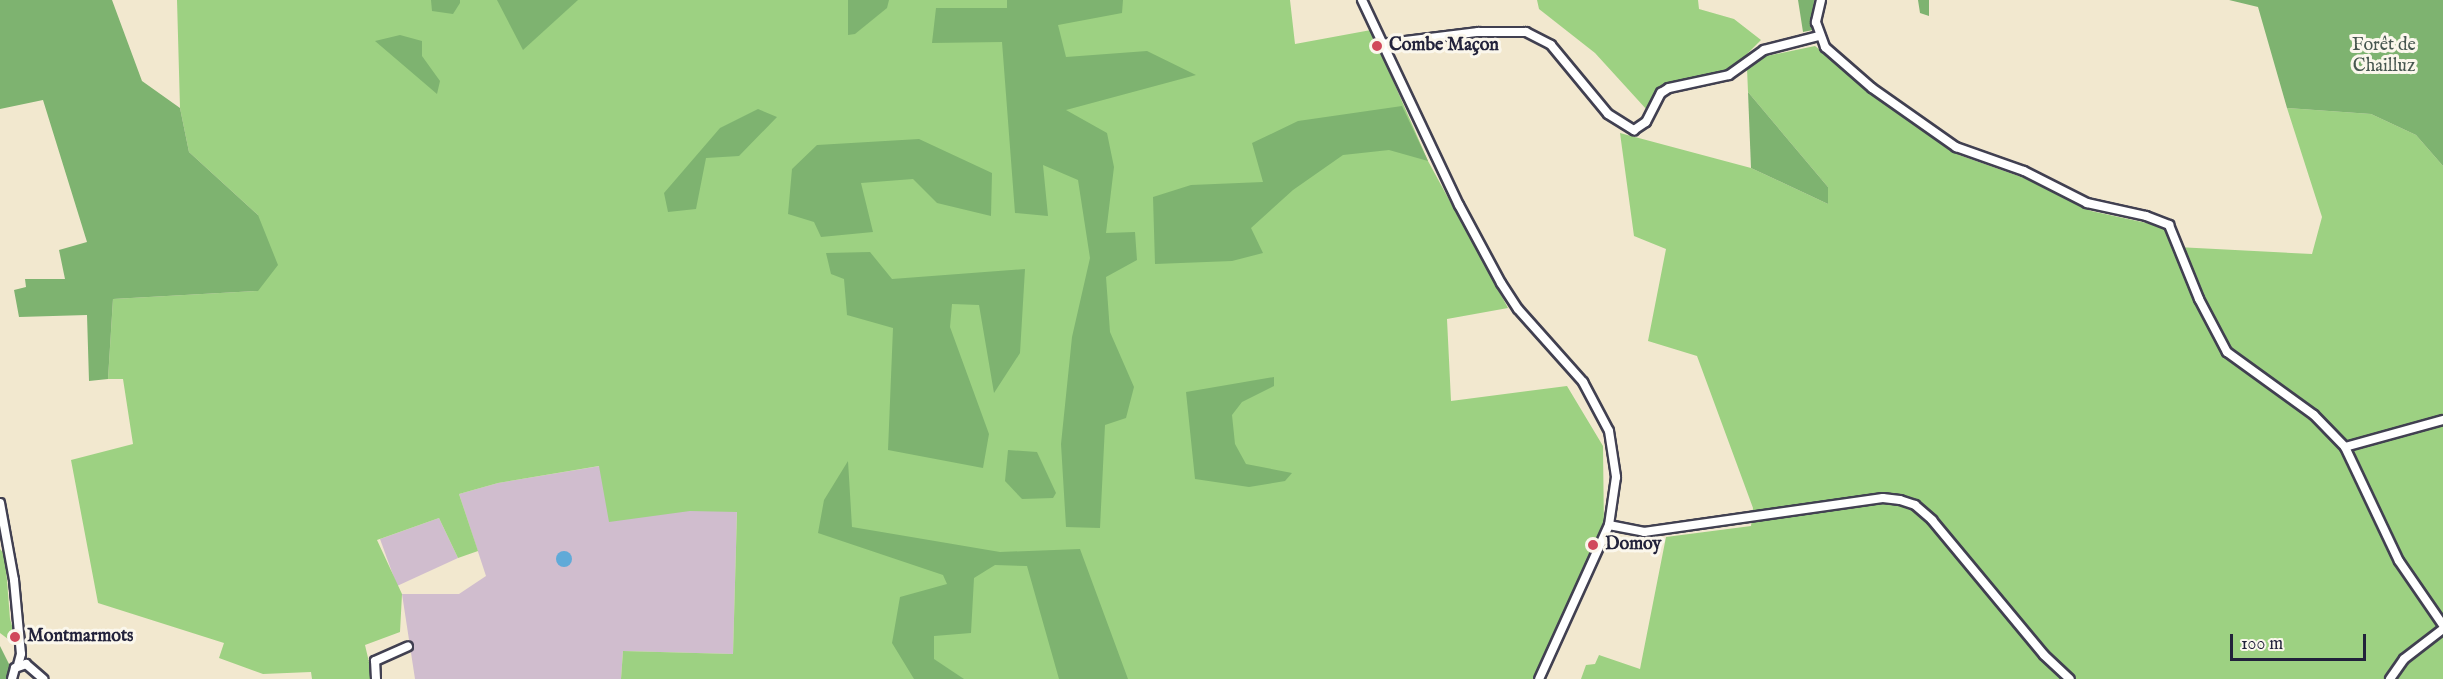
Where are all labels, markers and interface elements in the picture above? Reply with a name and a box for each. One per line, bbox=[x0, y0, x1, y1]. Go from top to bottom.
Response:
place label: Combe Maçon bbox=[1389, 35, 1499, 57]
park label: Forêt de Chailluz bbox=[2352, 36, 2416, 78]
marker: Combe Maçon bbox=[1370, 39, 1384, 53]
place label: Domoy bbox=[1605, 534, 1661, 556]
marker: Domoy bbox=[1586, 538, 1600, 552]
scale bar bbox=[2233, 622, 2370, 660]
place label: Montmarmots bbox=[27, 626, 133, 648]
marker: Montmarmots bbox=[8, 630, 22, 644]
text: 100 m bbox=[2241, 633, 2283, 656]

